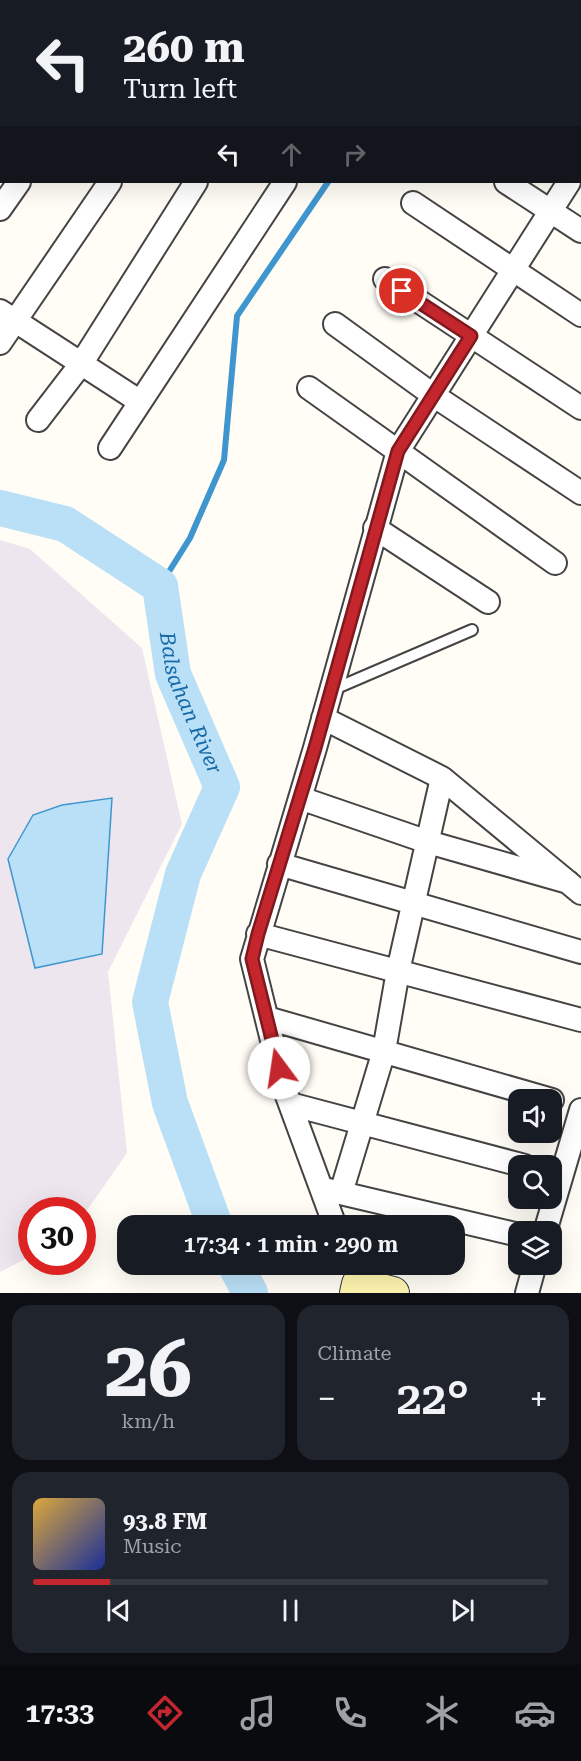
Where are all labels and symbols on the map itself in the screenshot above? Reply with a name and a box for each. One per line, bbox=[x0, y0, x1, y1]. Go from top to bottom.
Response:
pin bbox=[376, 265, 427, 316]
water label: Balsahan River bbox=[155, 629, 227, 778]
position arrow bbox=[247, 1036, 311, 1100]
speed limit sign: 30 bbox=[18, 1197, 96, 1275]

